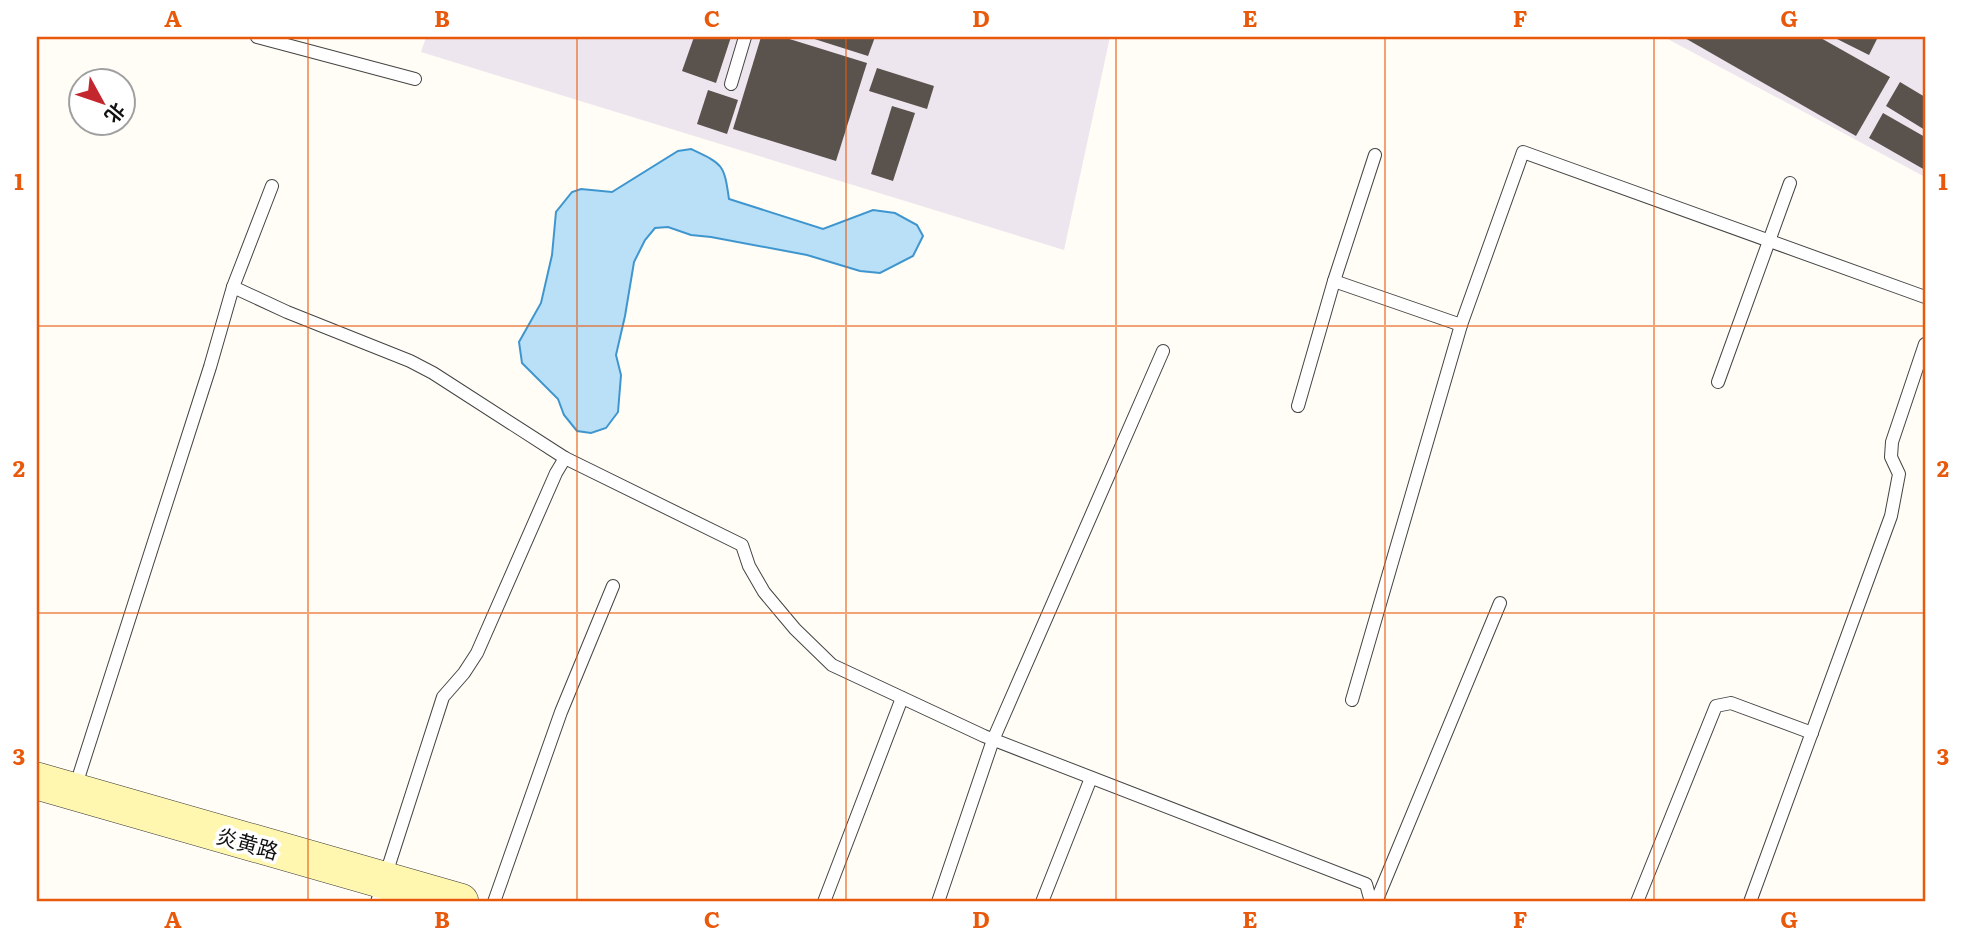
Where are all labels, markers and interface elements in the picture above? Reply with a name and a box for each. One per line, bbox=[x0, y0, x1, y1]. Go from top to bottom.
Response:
text: A bbox=[164, 0, 182, 34]
text: B bbox=[434, 0, 450, 34]
text: C bbox=[704, 0, 720, 34]
text: D bbox=[972, 0, 990, 34]
text: E bbox=[1242, 0, 1258, 34]
text: F bbox=[1513, 0, 1528, 34]
text: G bbox=[1780, 0, 1798, 34]
north arrow bbox=[66, 66, 136, 136]
text: 北 bbox=[99, 97, 133, 130]
text: 1 bbox=[14, 163, 24, 197]
text: 1 bbox=[1938, 163, 1948, 197]
text: 2 bbox=[13, 450, 25, 484]
text: 2 bbox=[1937, 450, 1949, 484]
text: 3 bbox=[13, 738, 25, 772]
text: 3 bbox=[1937, 738, 1949, 772]
street label: 炎黄路 bbox=[213, 818, 283, 866]
text: A bbox=[164, 901, 182, 935]
text: B bbox=[434, 901, 450, 935]
text: C bbox=[704, 901, 720, 935]
text: D bbox=[972, 901, 990, 935]
text: E bbox=[1242, 901, 1258, 935]
text: F bbox=[1513, 901, 1528, 935]
text: G bbox=[1780, 901, 1798, 935]

